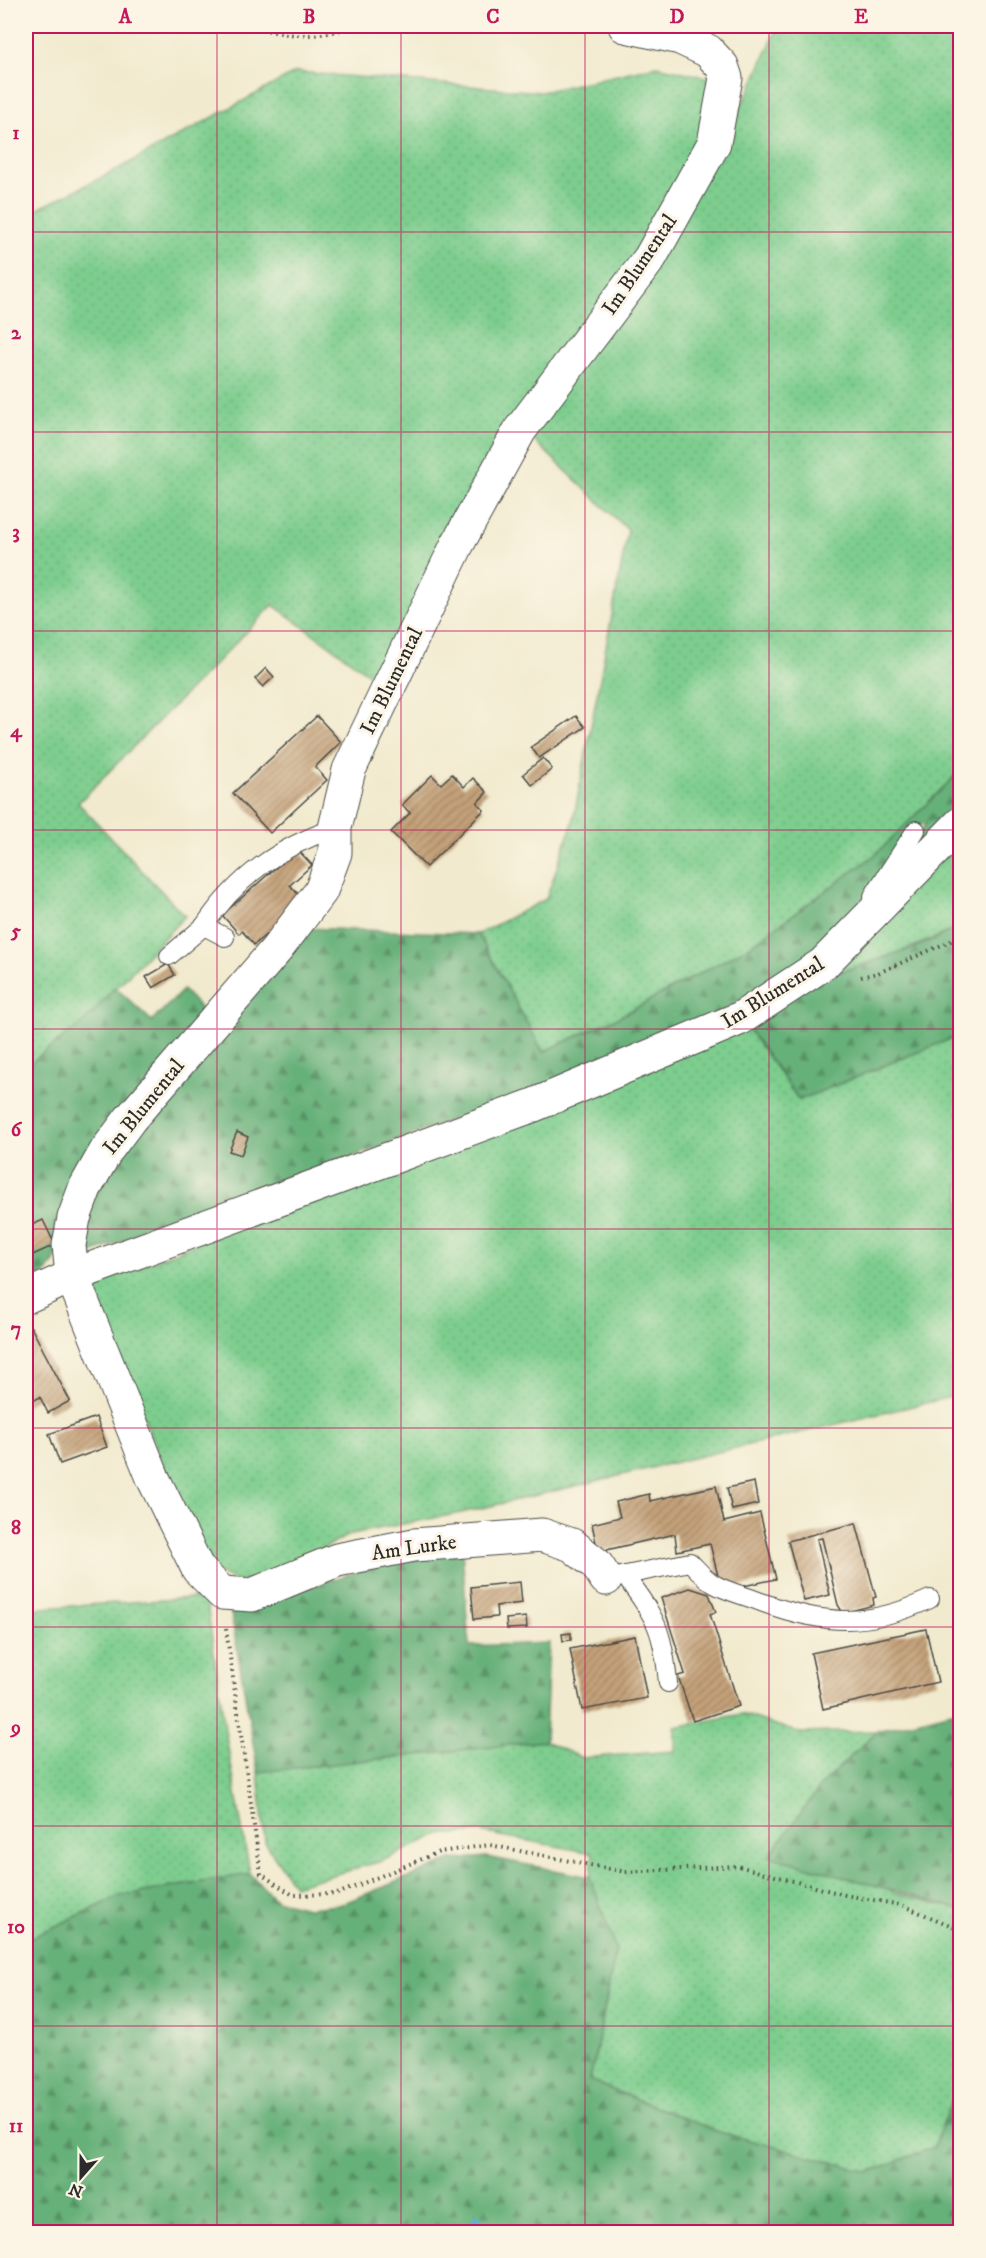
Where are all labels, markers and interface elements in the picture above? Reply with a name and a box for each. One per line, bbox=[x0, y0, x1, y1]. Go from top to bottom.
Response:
text: A bbox=[118, 5, 133, 30]
text: B bbox=[303, 5, 315, 30]
text: C bbox=[486, 5, 500, 30]
text: D bbox=[670, 5, 685, 30]
text: E bbox=[854, 5, 868, 30]
text: 1 bbox=[12, 121, 20, 146]
street label: Im Blumental bbox=[597, 209, 684, 320]
text: 2 bbox=[11, 321, 22, 346]
text: 3 bbox=[12, 520, 20, 545]
street label: Im Blumental bbox=[355, 623, 429, 739]
text: 4 bbox=[10, 719, 23, 744]
text: 5 bbox=[10, 919, 21, 944]
street label: Im Blumental bbox=[717, 951, 830, 1035]
street label: Im Blumental bbox=[97, 1053, 191, 1160]
text: 6 bbox=[11, 1118, 23, 1143]
text: 7 bbox=[11, 1317, 21, 1342]
text: 8 bbox=[11, 1516, 21, 1541]
street label: Am Lurke bbox=[370, 1529, 458, 1567]
text: 9 bbox=[9, 1716, 21, 1741]
text: 10 bbox=[7, 1915, 25, 1940]
text: 11 bbox=[9, 2114, 23, 2139]
north arrow bbox=[51, 2147, 111, 2207]
text: N bbox=[66, 2178, 86, 2202]

